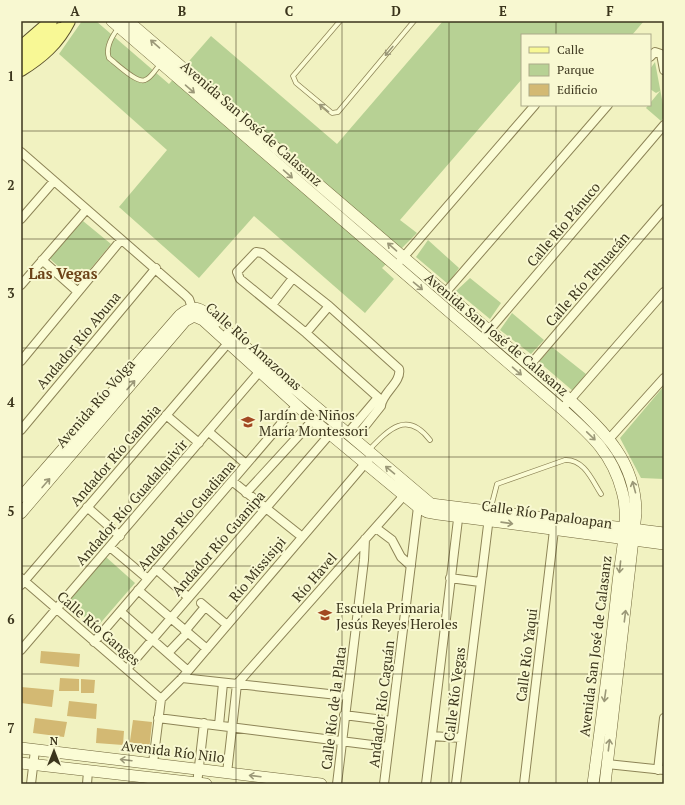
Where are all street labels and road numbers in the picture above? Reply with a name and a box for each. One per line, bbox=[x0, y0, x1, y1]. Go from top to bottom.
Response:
street label: Avenida San José de Calasanz bbox=[177, 56, 327, 190]
street label: Calle Río Pánuco bbox=[522, 177, 604, 270]
street label: Calle Río Tehuacán bbox=[541, 227, 634, 330]
street label: Avenida San José de Calasanz bbox=[421, 268, 573, 400]
street label: Andador Río Abuna bbox=[32, 287, 124, 393]
street label: Calle Río Amazonas bbox=[202, 298, 306, 394]
street label: Avenida Río Volga bbox=[51, 355, 139, 451]
street label: Andador Río Gambia bbox=[66, 400, 164, 510]
street label: Andador Río Guadalquivir bbox=[71, 434, 192, 569]
street label: Andador Río Guadiana bbox=[133, 456, 239, 574]
street label: Andador Río Guanipa bbox=[167, 486, 269, 600]
street label: Calle Río Papaloapan bbox=[480, 495, 614, 533]
street label: Río Missisipi bbox=[224, 532, 290, 606]
street label: Río Havel bbox=[287, 548, 341, 606]
street label: Avenida San José de Calasanz bbox=[574, 554, 616, 738]
street label: Calle Río Ganges bbox=[53, 586, 145, 670]
street label: Calle Río Yaqui bbox=[511, 607, 541, 703]
street label: Andador Río Caguán bbox=[364, 639, 398, 769]
street label: Calle Río de la Plata bbox=[316, 645, 350, 771]
street label: Calle Río Vegas bbox=[439, 646, 469, 742]
street label: Avenida Río Nilo bbox=[120, 735, 226, 767]

